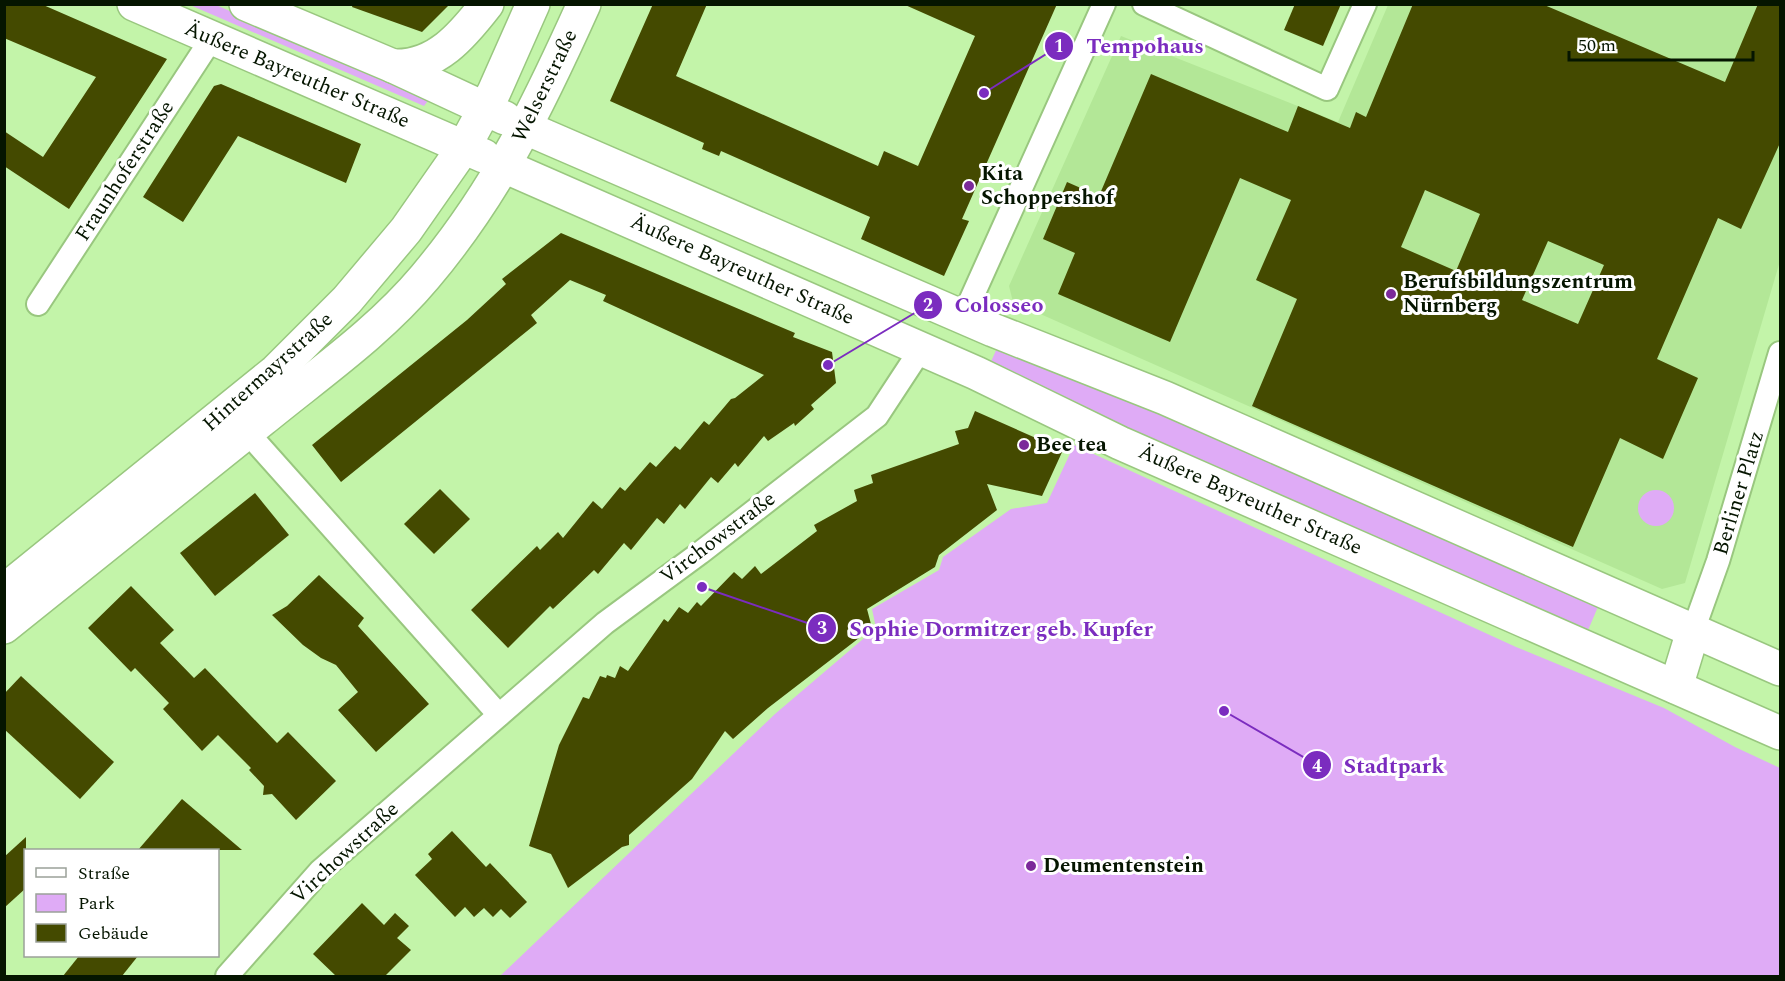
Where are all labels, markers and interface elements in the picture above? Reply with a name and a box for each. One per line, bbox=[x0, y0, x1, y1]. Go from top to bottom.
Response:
street label: Äußere Bayreuther Straße bbox=[179, 13, 415, 137]
street label: Welserstraße bbox=[504, 24, 586, 148]
scale bar bbox=[1569, 24, 1754, 62]
callout: Tempohaus bbox=[1044, 26, 1216, 66]
text: Tempohaus bbox=[1086, 30, 1204, 63]
text: 50 m bbox=[1578, 32, 1616, 59]
text: 1 bbox=[1054, 33, 1064, 60]
street label: Fraunhoferstraße bbox=[67, 94, 183, 248]
place label: Kita Schoppershof bbox=[981, 158, 1115, 214]
marker: Kita Schoppershof bbox=[962, 179, 976, 193]
street label: Äußere Bayreuther Straße bbox=[625, 206, 859, 334]
place label: Berufsbildungszentrum Nürnberg bbox=[1403, 266, 1633, 322]
callout: Colosseo bbox=[913, 285, 1056, 325]
marker: Berufsbildungszentrum Nürnberg bbox=[1384, 287, 1398, 301]
text: Colosseo bbox=[954, 289, 1044, 322]
text: 2 bbox=[923, 292, 933, 319]
street label: Hintermayrstraße bbox=[195, 304, 341, 440]
street label: Berliner Platz bbox=[1705, 427, 1773, 559]
place label: Bee tea bbox=[1036, 429, 1107, 461]
street label: Äußere Bayreuther Straße bbox=[1133, 436, 1367, 564]
marker: Bee tea bbox=[1017, 438, 1031, 452]
street label: Virchowstraße bbox=[653, 484, 783, 592]
callout: Sophie Dormitzer geb. Kupfer bbox=[807, 608, 1165, 648]
text: Sophie Dormitzer geb. Kupfer bbox=[849, 613, 1153, 646]
text: 3 bbox=[817, 615, 827, 642]
callout: Stadtpark bbox=[1302, 745, 1456, 785]
text: Stadtpark bbox=[1344, 750, 1445, 783]
text: 4 bbox=[1312, 753, 1322, 780]
street label: Virchowstraße bbox=[284, 794, 406, 912]
legend bbox=[24, 849, 219, 957]
place label: Deumentenstein bbox=[1043, 850, 1204, 882]
marker: Deumentenstein bbox=[1024, 859, 1038, 873]
text: Straße bbox=[78, 860, 130, 887]
text: Park bbox=[78, 890, 115, 917]
text: Gebäude bbox=[78, 920, 148, 947]

